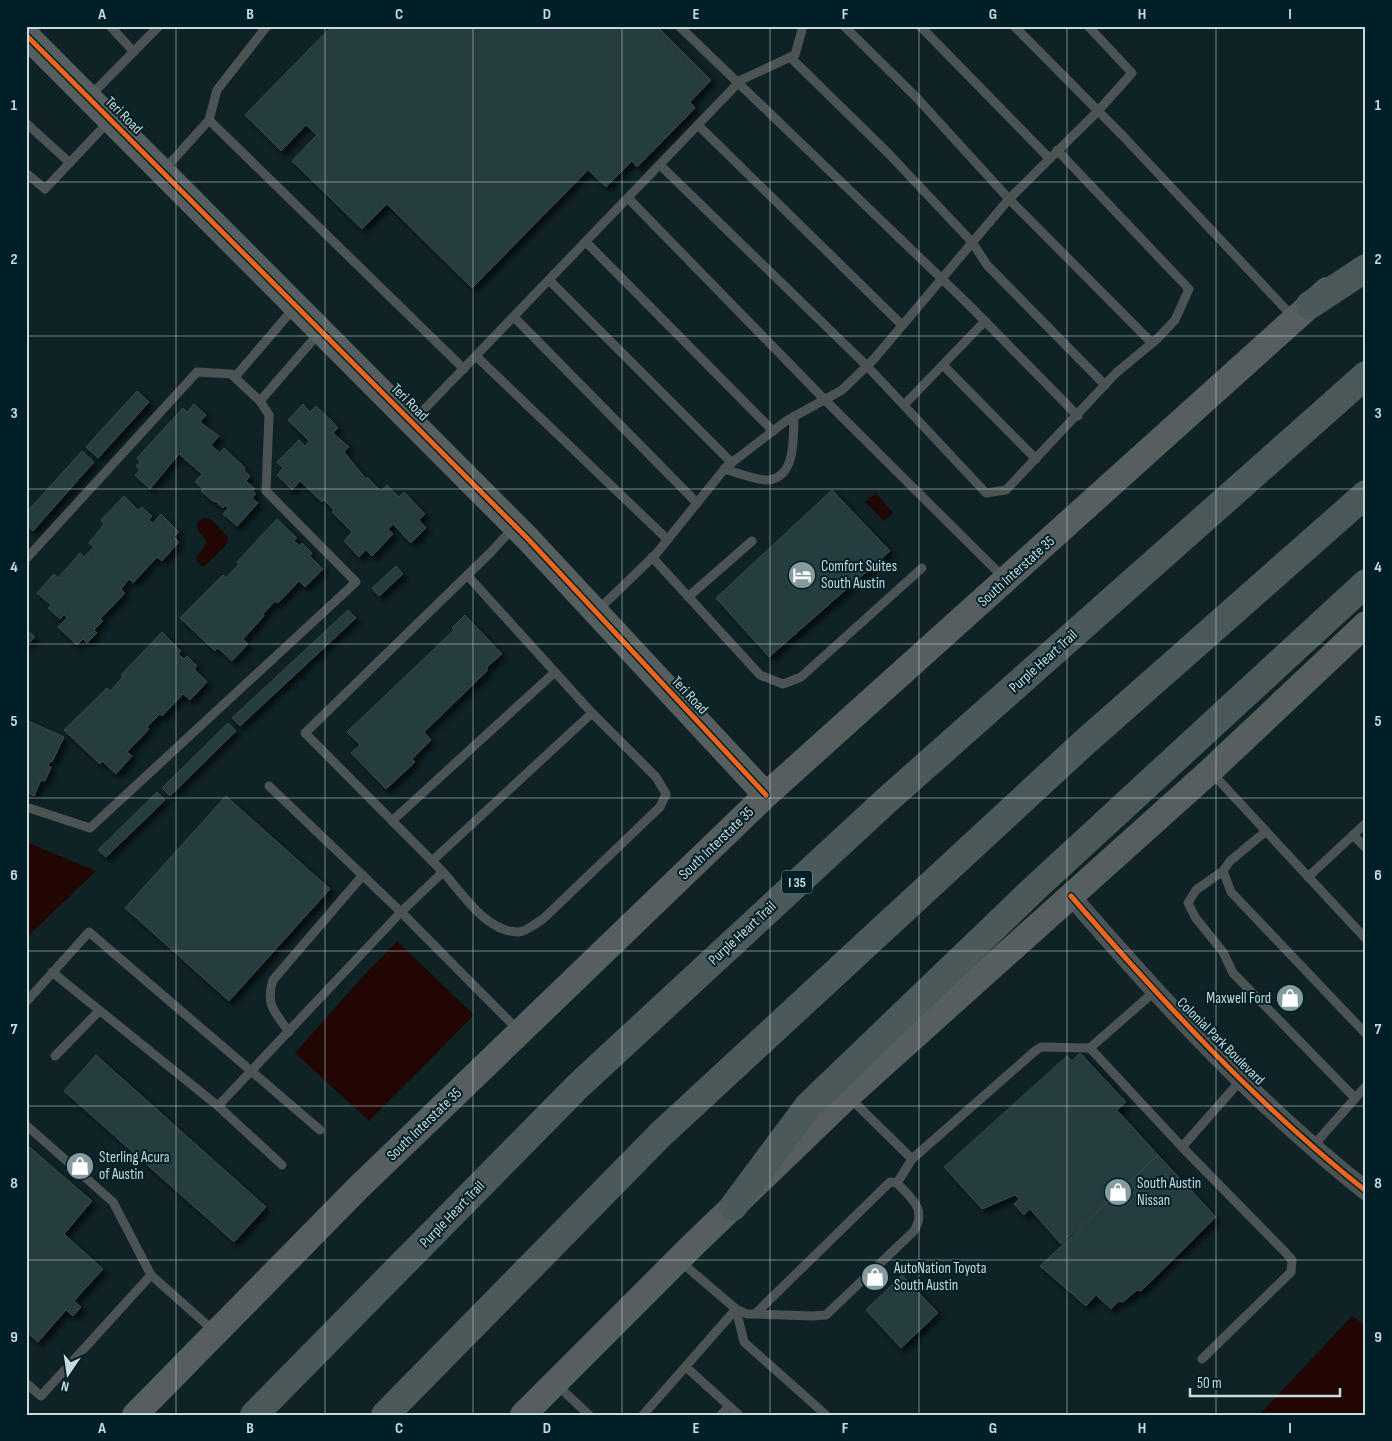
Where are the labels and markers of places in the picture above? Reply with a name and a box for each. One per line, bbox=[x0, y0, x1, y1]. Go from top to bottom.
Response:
place label: Comfort Suites South Austin bbox=[821, 557, 897, 593]
hotel icon: Comfort Suites South Austin bbox=[787, 560, 817, 590]
shop icon: Maxwell Ford bbox=[1275, 983, 1305, 1013]
place label: Maxwell Ford bbox=[1206, 989, 1271, 1008]
place label: Sterling Acura of Austin bbox=[99, 1148, 170, 1184]
shop icon: Sterling Acura of Austin bbox=[65, 1151, 95, 1181]
place label: South Austin Nissan bbox=[1137, 1174, 1201, 1210]
shop icon: South Austin Nissan bbox=[1103, 1177, 1133, 1207]
place label: AutoNation Toyota South Austin bbox=[893, 1259, 987, 1295]
shop icon: AutoNation Toyota South Austin bbox=[860, 1262, 890, 1292]

